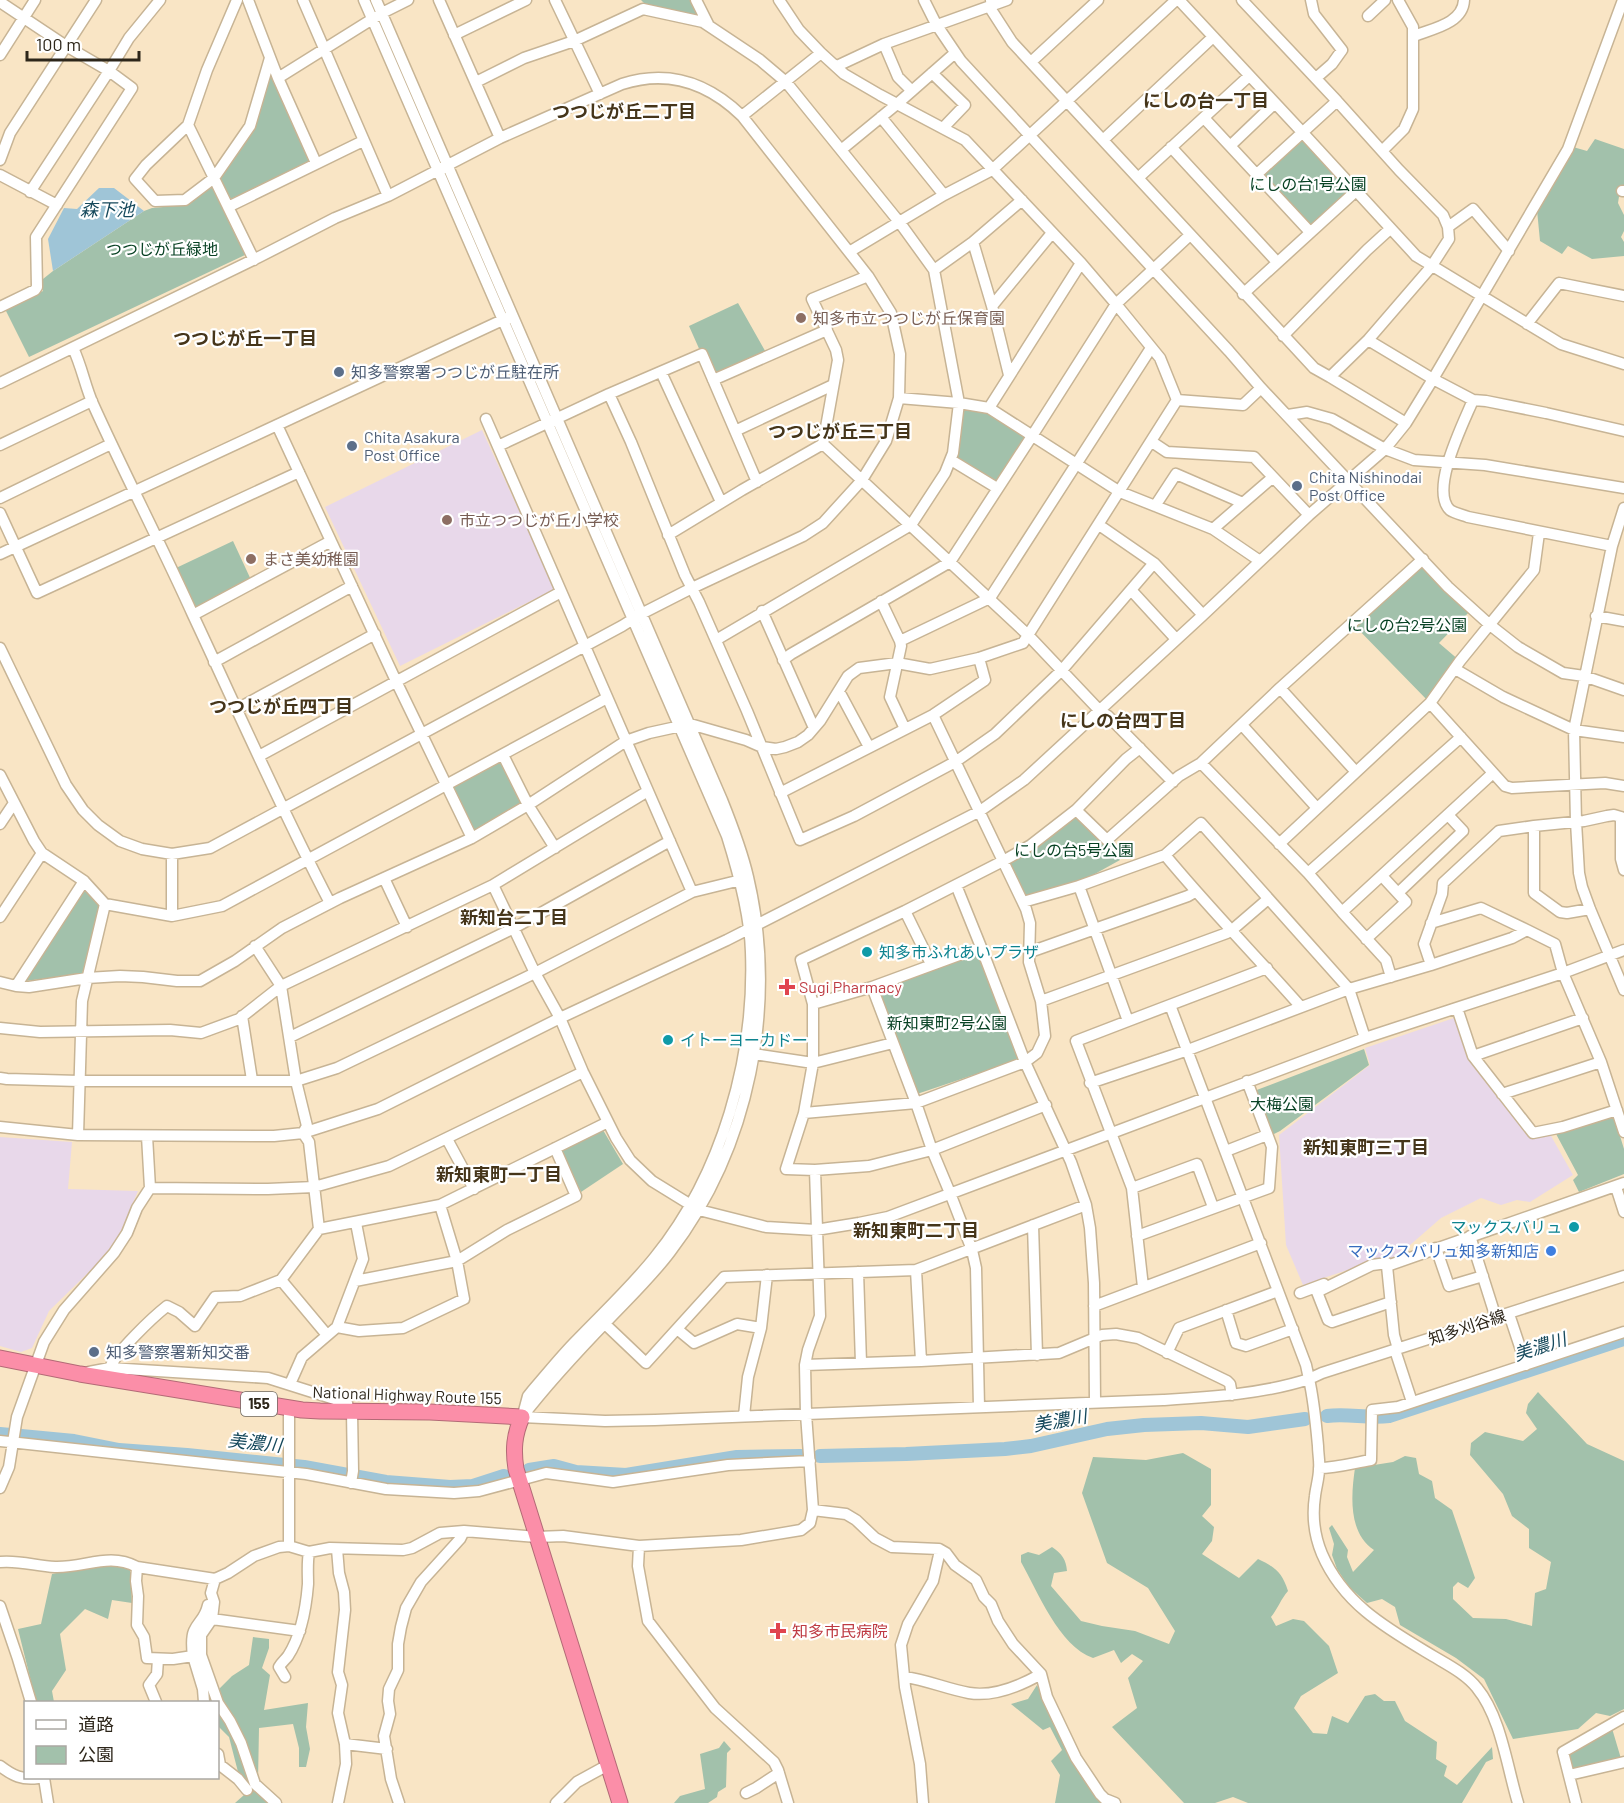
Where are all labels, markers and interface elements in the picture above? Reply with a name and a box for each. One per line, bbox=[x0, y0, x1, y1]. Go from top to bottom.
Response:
scale bar bbox=[27, 24, 140, 62]
text: 100 m bbox=[36, 33, 81, 55]
district label: にしの台一丁目 bbox=[1143, 89, 1269, 111]
district label: つつじが丘二丁目 bbox=[552, 100, 696, 122]
park label: にしの台1号公園 bbox=[1249, 174, 1367, 193]
water label: 森下池 bbox=[80, 198, 136, 220]
park label: つつじが丘緑地 bbox=[106, 239, 218, 258]
place label: 知多市立つつじが丘保育園 bbox=[813, 308, 1005, 327]
marker: 知多市立つつじが丘保育園 bbox=[794, 311, 808, 325]
district label: つつじが丘一丁目 bbox=[173, 327, 317, 349]
place label: 知多警察署つつじが丘駐在所 bbox=[351, 362, 559, 381]
marker: 知多警察署つつじが丘駐在所 bbox=[332, 365, 346, 379]
district label: つつじが丘三丁目 bbox=[768, 420, 912, 442]
place label: Chita Asakura Post Office bbox=[364, 427, 460, 464]
marker: Chita Asakura Post Office bbox=[345, 439, 359, 453]
place label: Chita Nishinodai Post Office bbox=[1309, 467, 1422, 504]
marker: Chita Nishinodai Post Office bbox=[1290, 479, 1304, 493]
place label: 市立つつじが丘小学校 bbox=[459, 510, 619, 529]
marker: 市立つつじが丘小学校 bbox=[440, 513, 454, 527]
place label: まさ美幼稚園 bbox=[263, 549, 359, 568]
marker: まさ美幼稚園 bbox=[244, 552, 258, 566]
park label: にしの台2号公園 bbox=[1347, 615, 1467, 634]
district label: つつじが丘四丁目 bbox=[209, 695, 353, 717]
district label: にしの台四丁目 bbox=[1060, 709, 1186, 731]
park label: にしの台5号公園 bbox=[1014, 840, 1134, 859]
district label: 新知台二丁目 bbox=[460, 906, 568, 928]
place label: 知多市ふれあいプラザ bbox=[879, 942, 1039, 961]
marker: 知多市ふれあいプラザ bbox=[860, 945, 874, 959]
place label: Sugi Pharmacy bbox=[799, 977, 903, 996]
marker: Sugi Pharmacy bbox=[780, 980, 794, 994]
park label: 新知東町2号公園 bbox=[887, 1013, 1007, 1032]
place label: イトーヨーカドー bbox=[680, 1030, 808, 1049]
marker: イトーヨーカドー bbox=[661, 1033, 675, 1047]
park label: 大梅公園 bbox=[1250, 1094, 1314, 1113]
district label: 新知東町三丁目 bbox=[1303, 1136, 1429, 1158]
district label: 新知東町一丁目 bbox=[436, 1163, 562, 1185]
place label: マックスバリュ bbox=[1450, 1217, 1562, 1236]
district label: 新知東町二丁目 bbox=[853, 1219, 979, 1241]
marker: マックスバリュ bbox=[1567, 1220, 1581, 1234]
place label: マックスバリュ知多新知店 bbox=[1347, 1241, 1539, 1260]
marker: マックスバリュ知多新知店 bbox=[1544, 1244, 1558, 1258]
street label: 知多刈谷線 bbox=[1426, 1305, 1508, 1348]
water label: 美濃川 bbox=[1511, 1327, 1571, 1365]
place label: 知多警察署新知交番 bbox=[106, 1342, 250, 1361]
marker: 知多警察署新知交番 bbox=[87, 1345, 101, 1359]
street label: National Highway Route 155 bbox=[312, 1382, 502, 1407]
road number: 155 bbox=[241, 1392, 277, 1416]
water label: 美濃川 bbox=[1031, 1404, 1090, 1436]
water label: 美濃川 bbox=[227, 1428, 285, 1456]
place label: 知多市民病院 bbox=[792, 1621, 888, 1640]
marker: 知多市民病院 bbox=[769, 1622, 787, 1640]
legend bbox=[24, 1701, 219, 1779]
text: 道路 bbox=[78, 1713, 114, 1735]
text: 公園 bbox=[78, 1743, 114, 1765]

